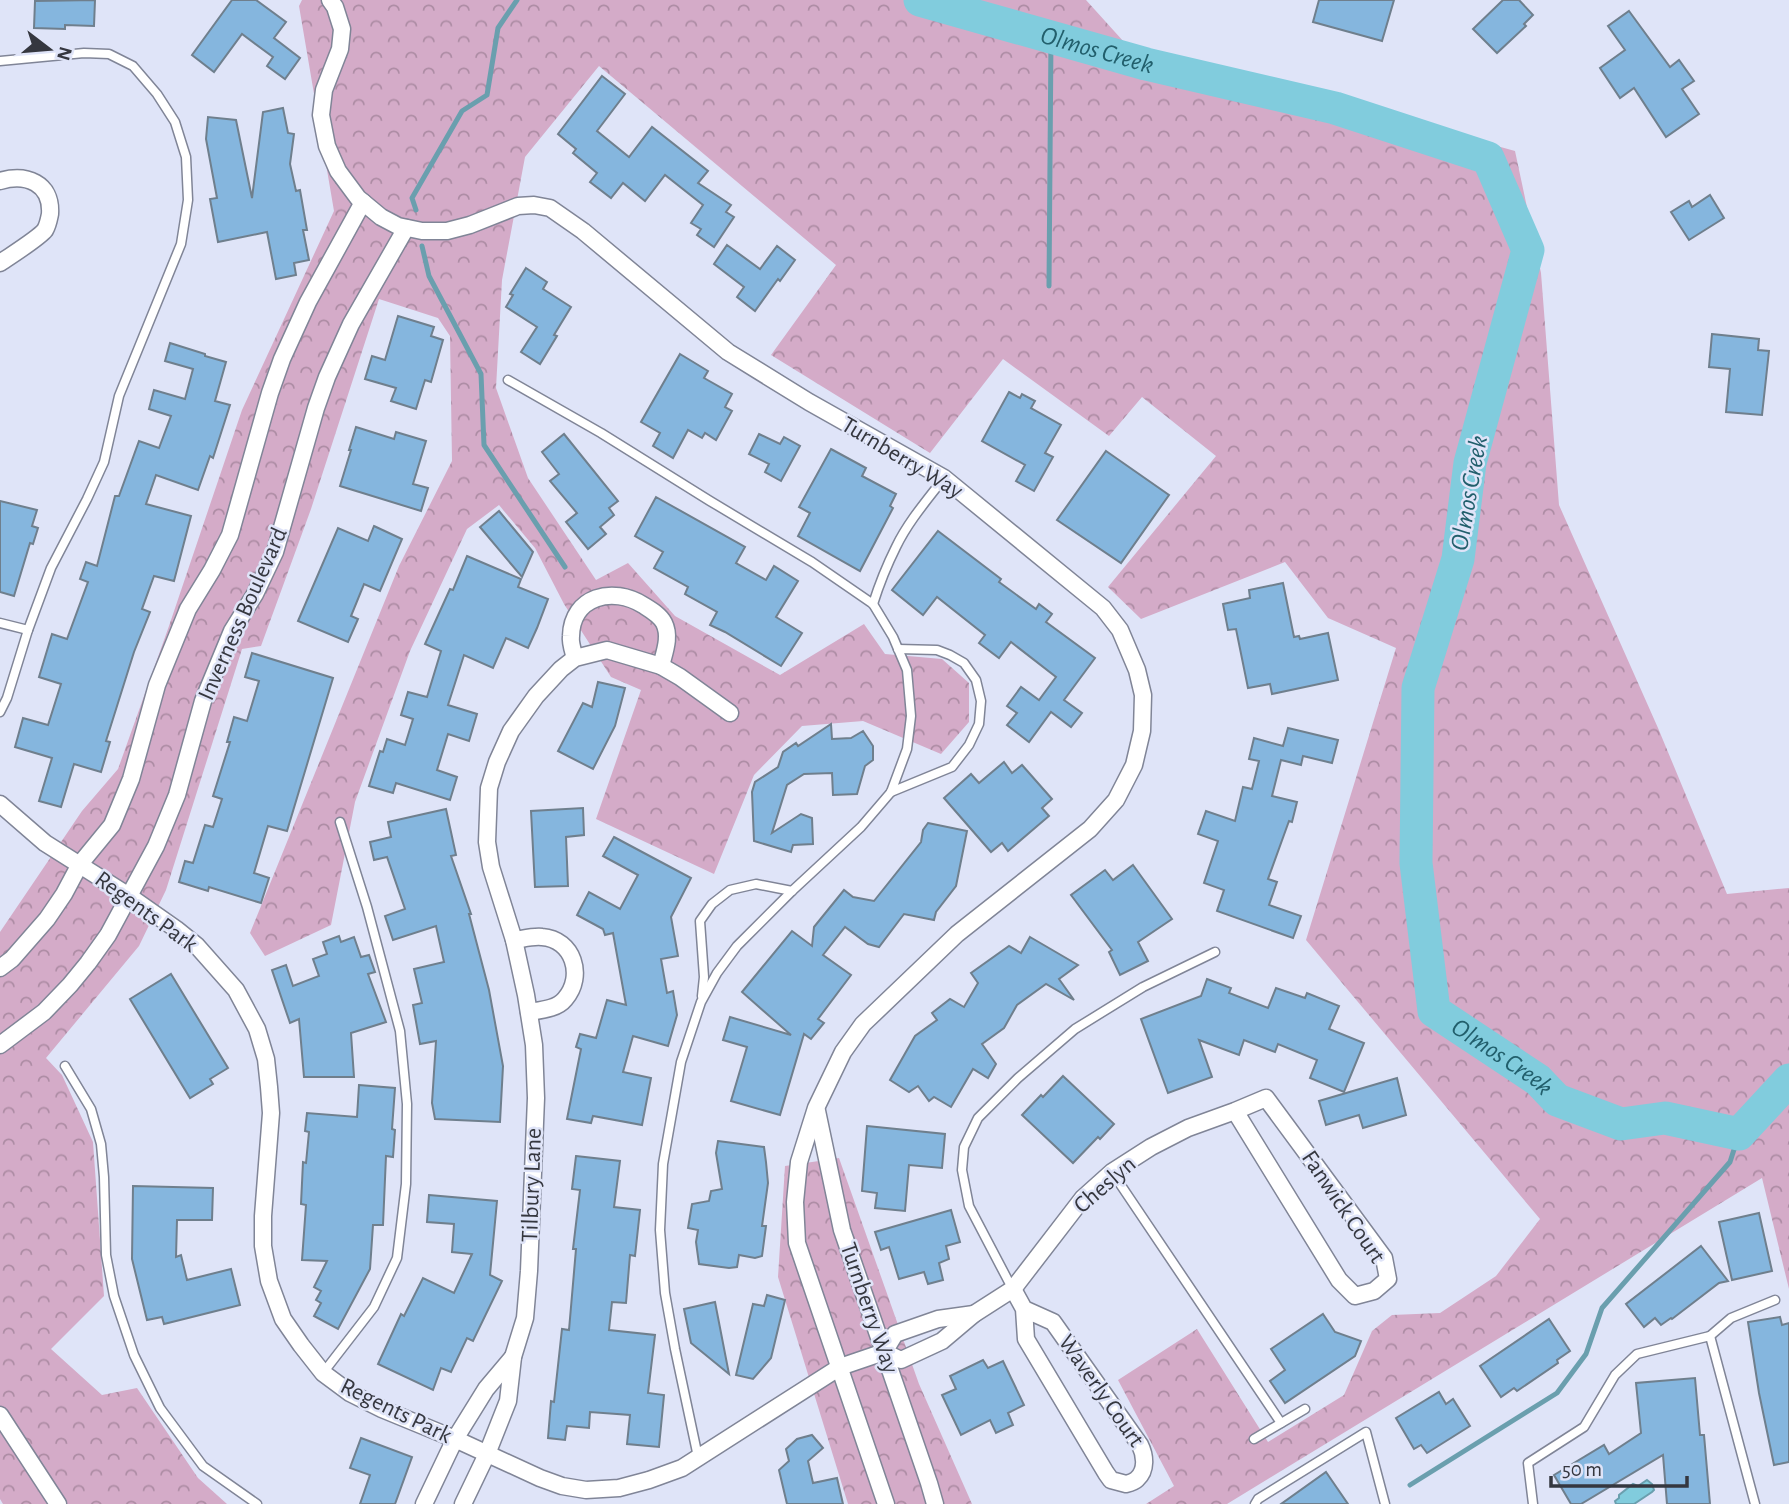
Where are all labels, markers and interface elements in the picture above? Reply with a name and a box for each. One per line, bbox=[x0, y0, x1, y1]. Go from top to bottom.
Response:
north arrow bbox=[14, 14, 84, 84]
water label: Olmos Creek bbox=[1038, 22, 1156, 78]
text: N bbox=[53, 44, 75, 62]
street label: Turnberry Way bbox=[837, 413, 967, 503]
water label: Olmos Creek bbox=[1446, 434, 1492, 552]
street label: Inverness Boulevard bbox=[194, 524, 292, 704]
street label: Regents Park bbox=[90, 867, 202, 957]
water label: Olmos Creek bbox=[1447, 1013, 1558, 1100]
street label: Tilbury Lane bbox=[518, 1127, 546, 1243]
street label: Fanwick Court bbox=[1297, 1146, 1389, 1268]
street label: Cheslyn bbox=[1069, 1152, 1141, 1218]
street label: Turnberry Way bbox=[835, 1239, 903, 1377]
street label: Waverly Court bbox=[1054, 1331, 1149, 1452]
street label: Regents Park bbox=[337, 1374, 455, 1448]
scale bar bbox=[1551, 1444, 1688, 1488]
text: 50 m bbox=[1562, 1459, 1602, 1480]

